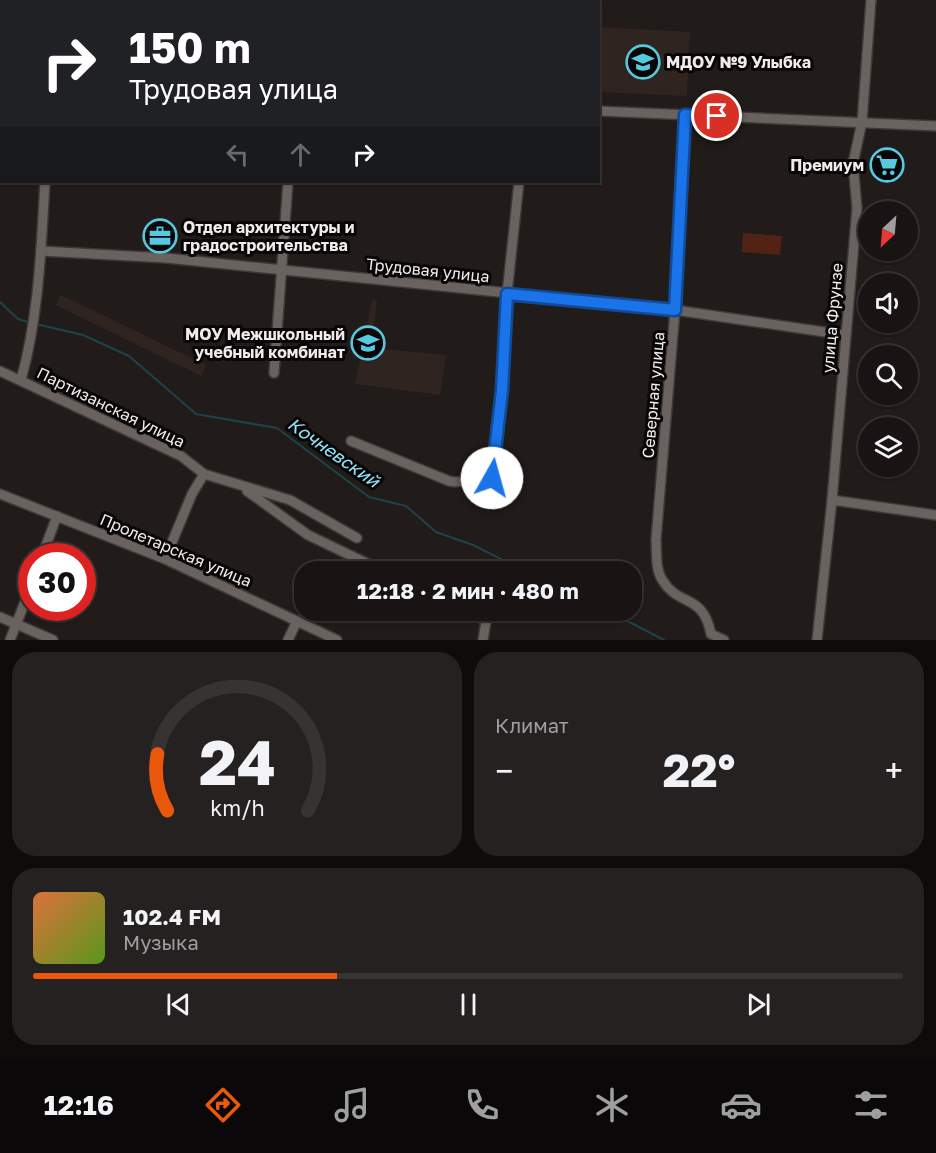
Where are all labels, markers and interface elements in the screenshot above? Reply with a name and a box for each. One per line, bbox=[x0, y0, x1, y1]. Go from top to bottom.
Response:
text: 150 m bbox=[129, 22, 251, 72]
icon: right bbox=[30, 24, 108, 102]
school or university icon: МДОУ №9 Улыбка bbox=[625, 44, 661, 80]
place label: МДОУ №9 Улыбка bbox=[666, 52, 811, 72]
text: Трудовая улица bbox=[129, 73, 338, 105]
pin bbox=[691, 90, 742, 141]
icon: arrive bbox=[700, 99, 733, 132]
icon: left bbox=[221, 138, 254, 171]
icon: ahead bbox=[284, 138, 317, 171]
icon: right bbox=[347, 138, 380, 171]
supermarket icon: Премиум bbox=[869, 147, 905, 183]
place label: Премиум bbox=[790, 155, 864, 175]
north arrow bbox=[858, 201, 918, 261]
map controls bbox=[858, 201, 918, 477]
place label: Отдел архитектуры и градостроительства bbox=[183, 217, 355, 255]
office icon: Отдел архитектуры и градостроительства bbox=[142, 218, 178, 254]
street label: Трудовая улица bbox=[365, 254, 491, 286]
street label: улица Фрунзе bbox=[817, 262, 847, 374]
button: sound bbox=[858, 273, 918, 333]
place label: МОУ Межшкольный учебный комбинат bbox=[185, 324, 345, 362]
school or university icon: МОУ Межшкольный учебный комбинат bbox=[350, 325, 386, 361]
street label: Северная улица bbox=[637, 331, 669, 459]
button: search bbox=[858, 345, 918, 405]
street label: Партизанская улица bbox=[34, 362, 188, 452]
water label: Кочневский bbox=[284, 412, 385, 492]
button: layers bbox=[858, 417, 918, 477]
position arrow bbox=[460, 446, 524, 510]
street label: Пролетарская улица bbox=[97, 509, 255, 591]
speed limit sign: 30 bbox=[18, 543, 96, 621]
text: 12:18 · 2 мин · 480 m bbox=[357, 577, 579, 604]
text: Климат bbox=[495, 713, 569, 737]
text: 24 bbox=[198, 724, 276, 799]
text: 22° bbox=[663, 743, 735, 797]
text: − bbox=[495, 751, 513, 790]
text: + bbox=[885, 751, 903, 790]
text: km/h bbox=[210, 795, 264, 821]
text: 102.4 FM bbox=[123, 903, 221, 930]
text: Музыка bbox=[123, 930, 199, 954]
icon: previous bbox=[162, 988, 195, 1021]
icon: pause bbox=[452, 988, 485, 1021]
icon: next bbox=[742, 988, 775, 1021]
icon: directions bbox=[202, 1084, 244, 1126]
icon: music bbox=[331, 1084, 373, 1126]
icon: phone bbox=[461, 1084, 503, 1126]
icon: climate bbox=[591, 1084, 633, 1126]
icon: car bbox=[720, 1084, 762, 1126]
icon: filters bbox=[850, 1084, 892, 1126]
text: 12:16 bbox=[44, 1089, 114, 1121]

